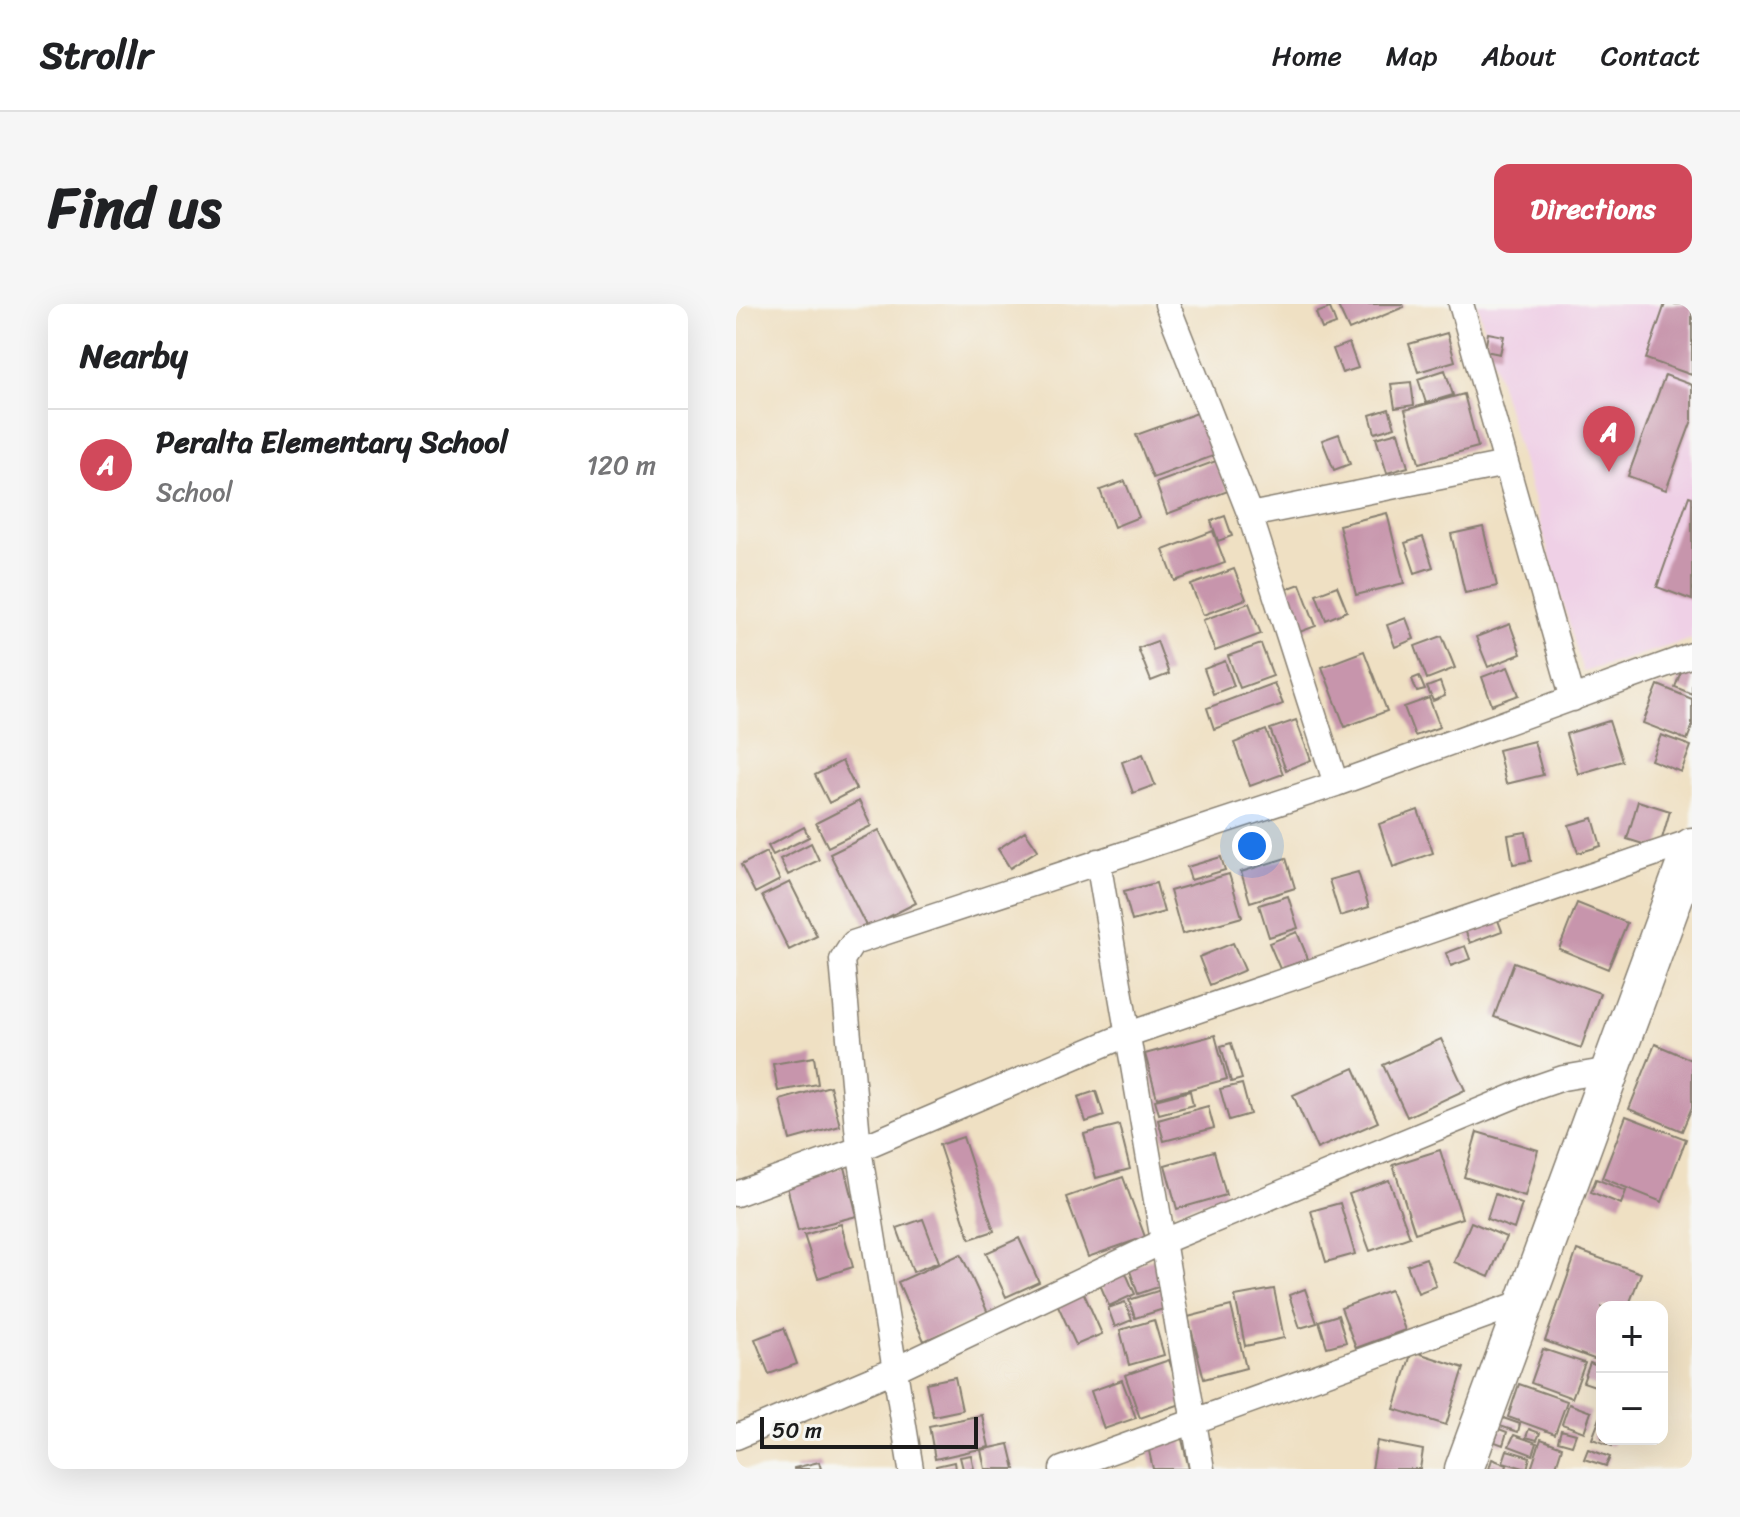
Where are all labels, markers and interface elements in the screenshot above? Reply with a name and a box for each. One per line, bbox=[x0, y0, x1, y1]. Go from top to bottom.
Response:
text: Strollr bbox=[40, 22, 153, 89]
text: Home bbox=[1272, 31, 1342, 80]
text: Map bbox=[1386, 31, 1437, 80]
text: About bbox=[1481, 31, 1557, 80]
text: Contact bbox=[1601, 31, 1700, 80]
text: Find us bbox=[48, 159, 221, 258]
button: Directions bbox=[1494, 164, 1692, 253]
text: Nearby bbox=[80, 326, 188, 386]
pin: A bbox=[1583, 406, 1635, 472]
text: Peralta Elementary School bbox=[156, 415, 508, 469]
text: A bbox=[97, 442, 115, 488]
text: 120 m bbox=[587, 442, 656, 488]
text: School bbox=[156, 469, 233, 515]
your location bbox=[1232, 826, 1272, 866]
map controls bbox=[1596, 1301, 1668, 1445]
button: + bbox=[1596, 1301, 1668, 1373]
button: − bbox=[1596, 1373, 1668, 1445]
text: 50 m bbox=[772, 1411, 822, 1450]
scale bar bbox=[760, 1413, 978, 1449]

